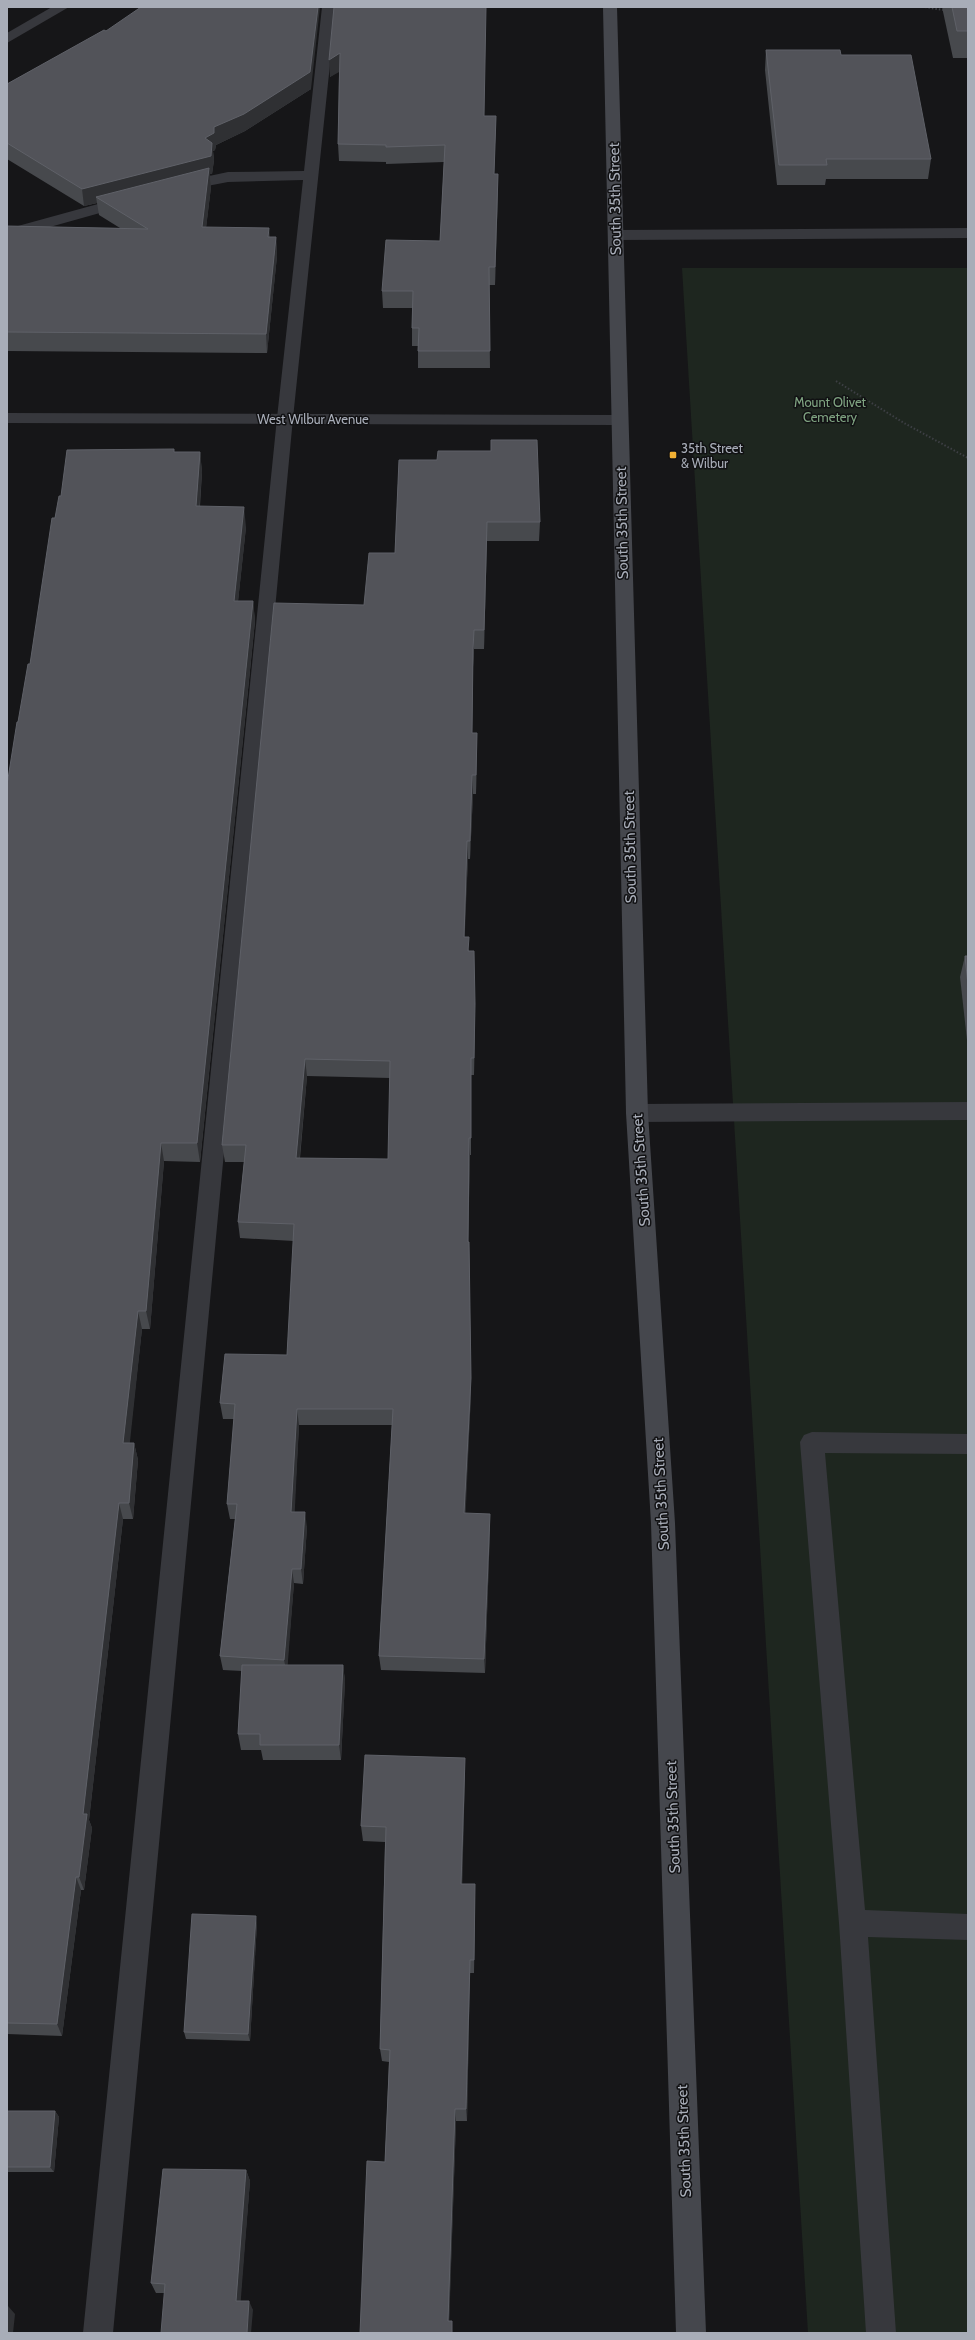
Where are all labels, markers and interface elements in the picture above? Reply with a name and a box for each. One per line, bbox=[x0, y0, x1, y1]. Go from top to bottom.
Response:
street label: South 35th Street bbox=[605, 142, 625, 256]
park label: Mount Olivet Cemetery bbox=[794, 394, 867, 425]
street label: West Wilbur Avenue bbox=[257, 411, 369, 427]
place label: 35th Street & Wilbur bbox=[681, 440, 743, 471]
marker: 35th Street & Wilbur bbox=[668, 450, 678, 460]
street label: South 35th Street bbox=[612, 466, 632, 580]
street label: South 35th Street bbox=[620, 790, 640, 904]
street label: South 35th Street bbox=[628, 1113, 654, 1227]
street label: South 35th Street bbox=[649, 1437, 673, 1551]
street label: South 35th Street bbox=[662, 1760, 684, 1874]
street label: South 35th Street bbox=[673, 2084, 695, 2198]

